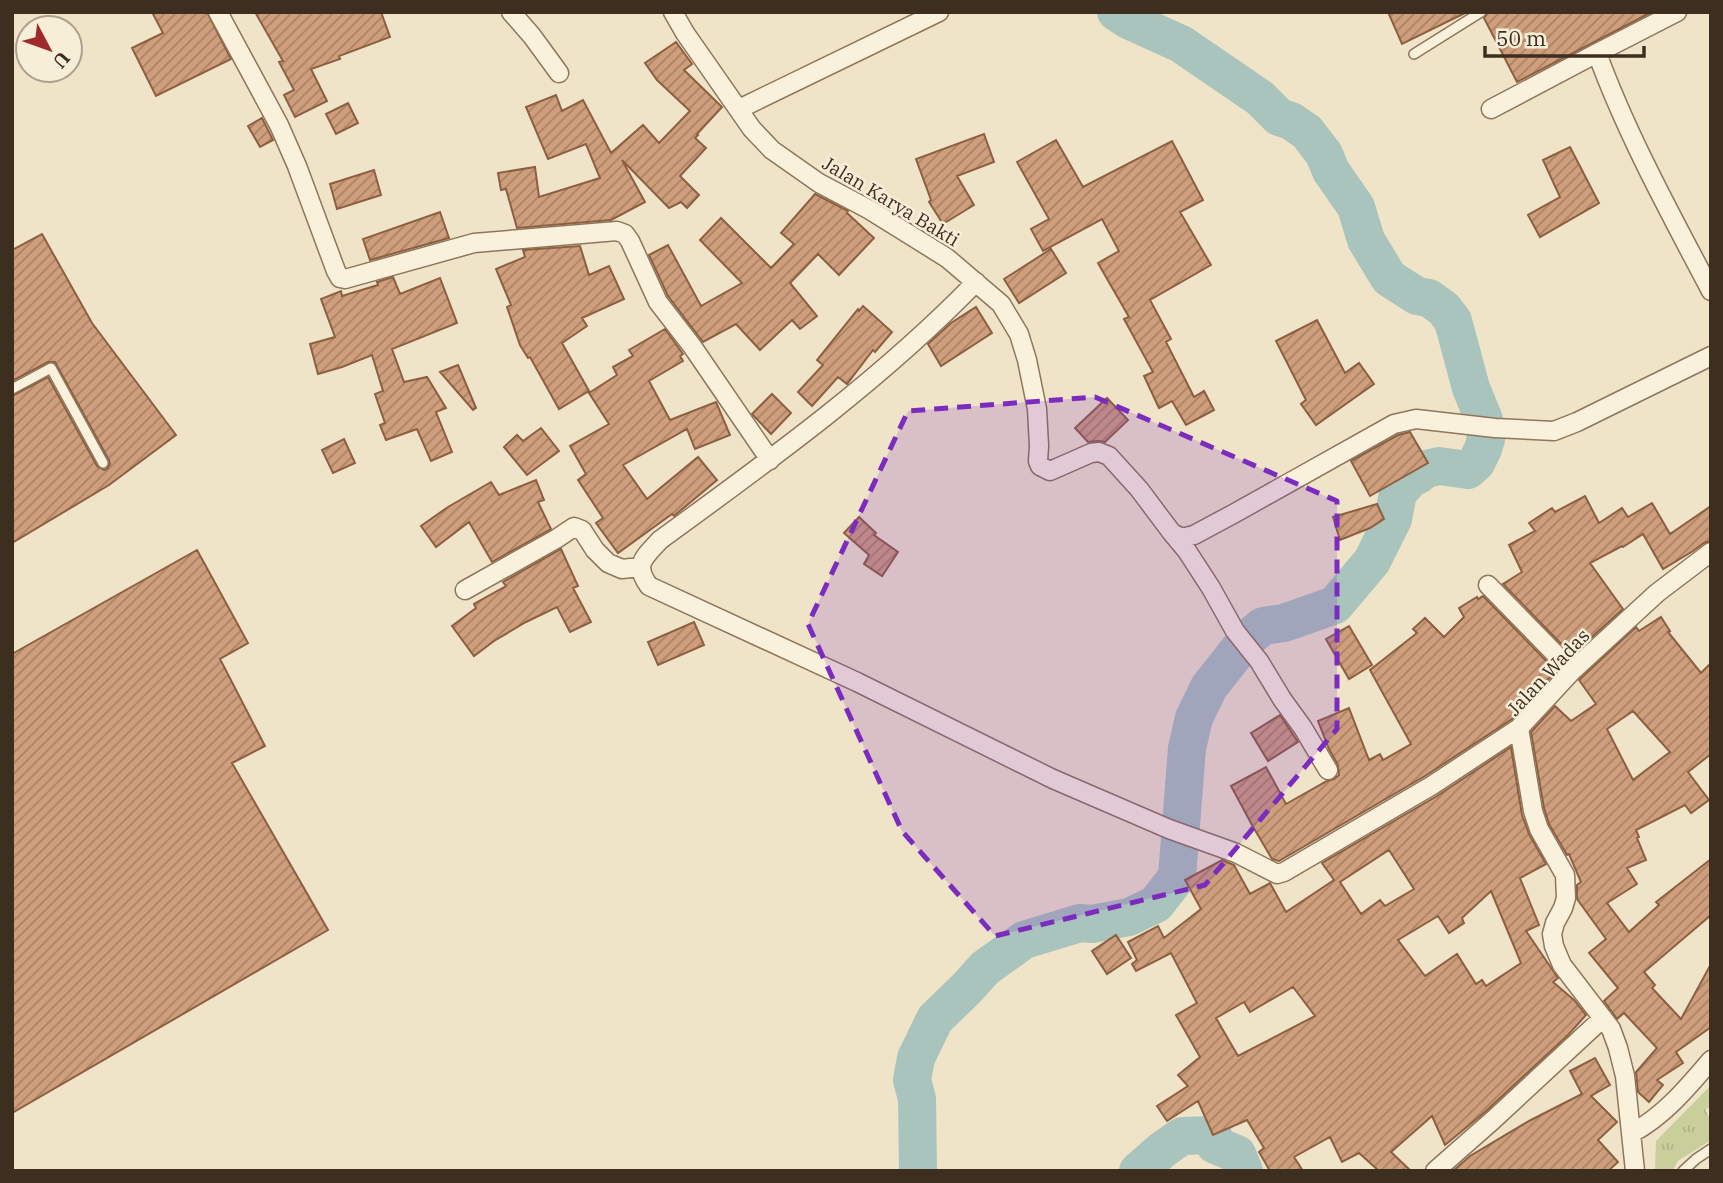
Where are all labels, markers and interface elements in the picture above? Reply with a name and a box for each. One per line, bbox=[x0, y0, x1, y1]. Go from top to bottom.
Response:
north arrow bbox=[14, 14, 84, 84]
scale bar bbox=[1485, 14, 1644, 58]
text: 50 m bbox=[1496, 24, 1546, 52]
text: U bbox=[48, 47, 76, 74]
street label: Jalan Karya Bakti bbox=[818, 151, 964, 251]
street label: Jalan Wadas bbox=[1502, 623, 1594, 721]

